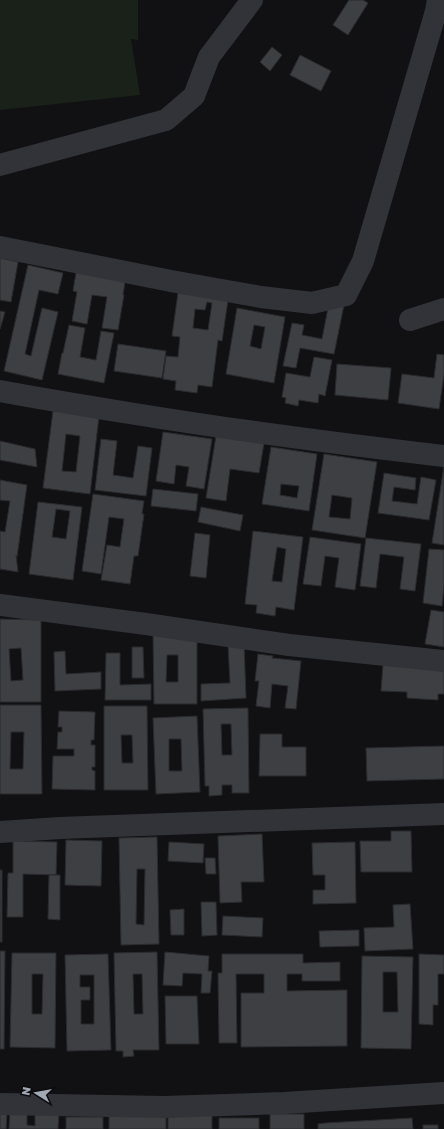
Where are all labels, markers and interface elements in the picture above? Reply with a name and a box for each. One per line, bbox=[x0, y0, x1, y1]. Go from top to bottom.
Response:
north arrow bbox=[16, 1073, 56, 1113]
text: N bbox=[19, 1086, 33, 1096]

